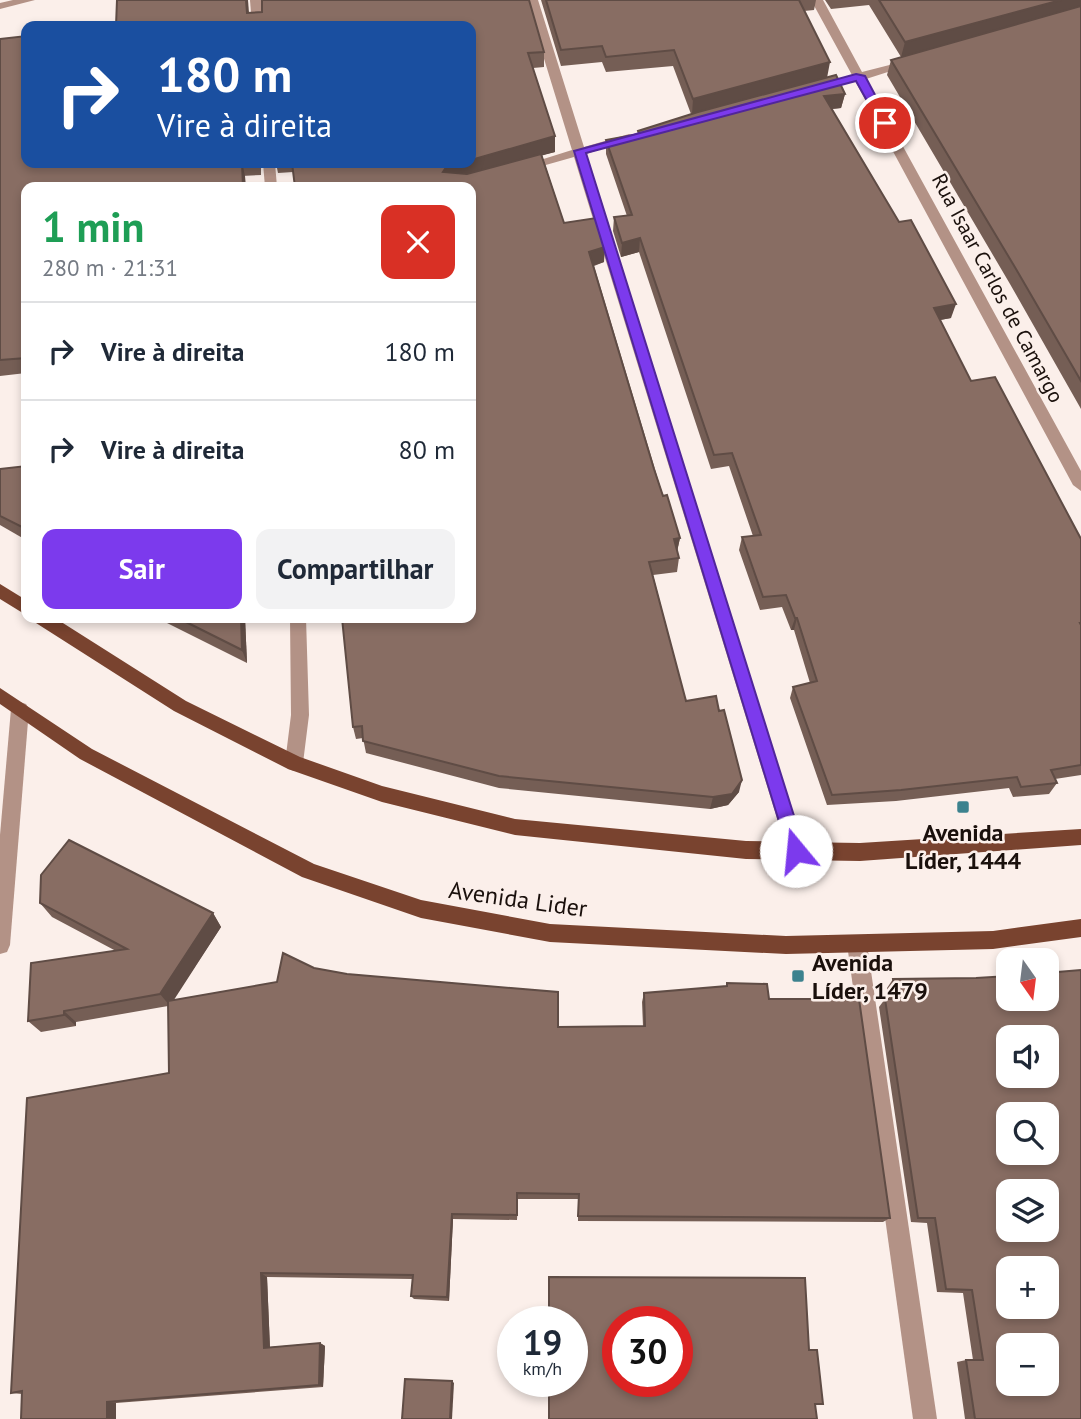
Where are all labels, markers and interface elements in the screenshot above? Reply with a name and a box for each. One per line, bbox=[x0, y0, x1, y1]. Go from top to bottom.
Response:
text: 180 m bbox=[157, 42, 292, 106]
icon: right bbox=[42, 49, 133, 140]
pin bbox=[855, 93, 915, 153]
text: Vire à direita bbox=[157, 104, 332, 146]
icon: arrive bbox=[866, 104, 904, 142]
street label: Rua Isaar Carlos de Camargo bbox=[926, 169, 1070, 407]
text: 1 min bbox=[42, 199, 144, 254]
button: close bbox=[381, 205, 455, 279]
text: 280 m · 21:31 bbox=[42, 253, 178, 282]
icon: right bbox=[42, 332, 80, 370]
text: Vire à direita bbox=[101, 335, 244, 368]
text: 180 m bbox=[384, 335, 455, 368]
icon: right bbox=[42, 430, 80, 468]
text: Vire à direita bbox=[101, 433, 244, 466]
text: 80 m bbox=[399, 433, 455, 466]
button: Sair bbox=[42, 529, 242, 609]
button: Compartilhar bbox=[256, 529, 455, 609]
marker: Avenida Líder, 1444 bbox=[955, 799, 971, 815]
position arrow bbox=[759, 814, 833, 888]
place label: Avenida Líder, 1444 bbox=[905, 817, 1021, 876]
street label: Avenida Lider bbox=[447, 874, 589, 924]
place label: Avenida Líder, 1479 bbox=[812, 947, 928, 1006]
north arrow bbox=[996, 948, 1059, 1012]
map controls bbox=[996, 948, 1059, 1396]
marker: Avenida Líder, 1479 bbox=[790, 968, 806, 984]
button: sound bbox=[996, 1025, 1059, 1088]
button: search bbox=[996, 1102, 1059, 1165]
button: layers bbox=[996, 1179, 1059, 1242]
button: + bbox=[996, 1256, 1059, 1319]
speed limit sign: 30 bbox=[602, 1306, 693, 1397]
text: 19 bbox=[523, 1319, 562, 1365]
button: − bbox=[996, 1333, 1059, 1396]
text: km/h bbox=[523, 1357, 562, 1380]

